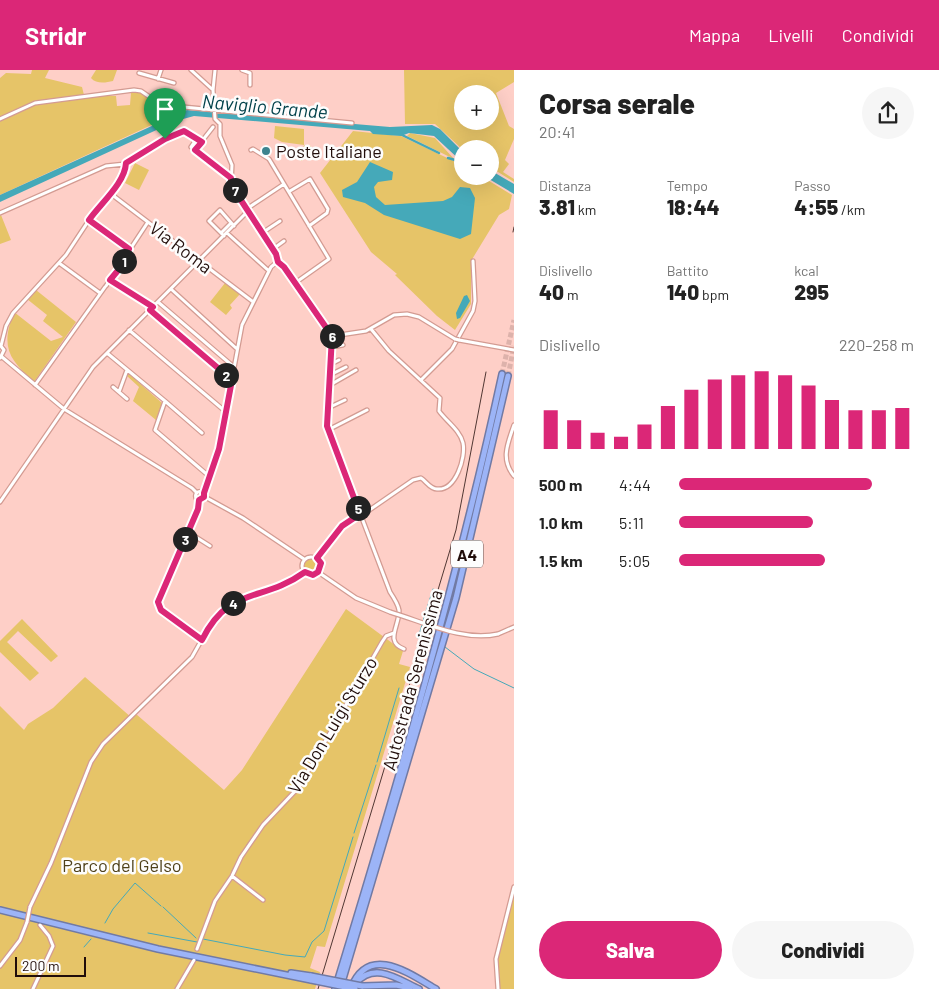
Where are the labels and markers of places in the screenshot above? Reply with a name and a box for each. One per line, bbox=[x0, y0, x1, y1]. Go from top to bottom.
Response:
pin bbox=[144, 88, 186, 139]
place label: Poste Italiane bbox=[276, 140, 382, 162]
marker: Poste Italiane bbox=[260, 145, 272, 157]
pin: 7 bbox=[222, 178, 248, 202]
pin: 1 bbox=[112, 248, 136, 274]
pin: 6 bbox=[320, 324, 344, 348]
pin: 2 bbox=[214, 362, 238, 388]
pin: 5 bbox=[346, 496, 370, 520]
pin: 3 bbox=[172, 526, 198, 552]
pin: 4 bbox=[220, 590, 246, 616]

